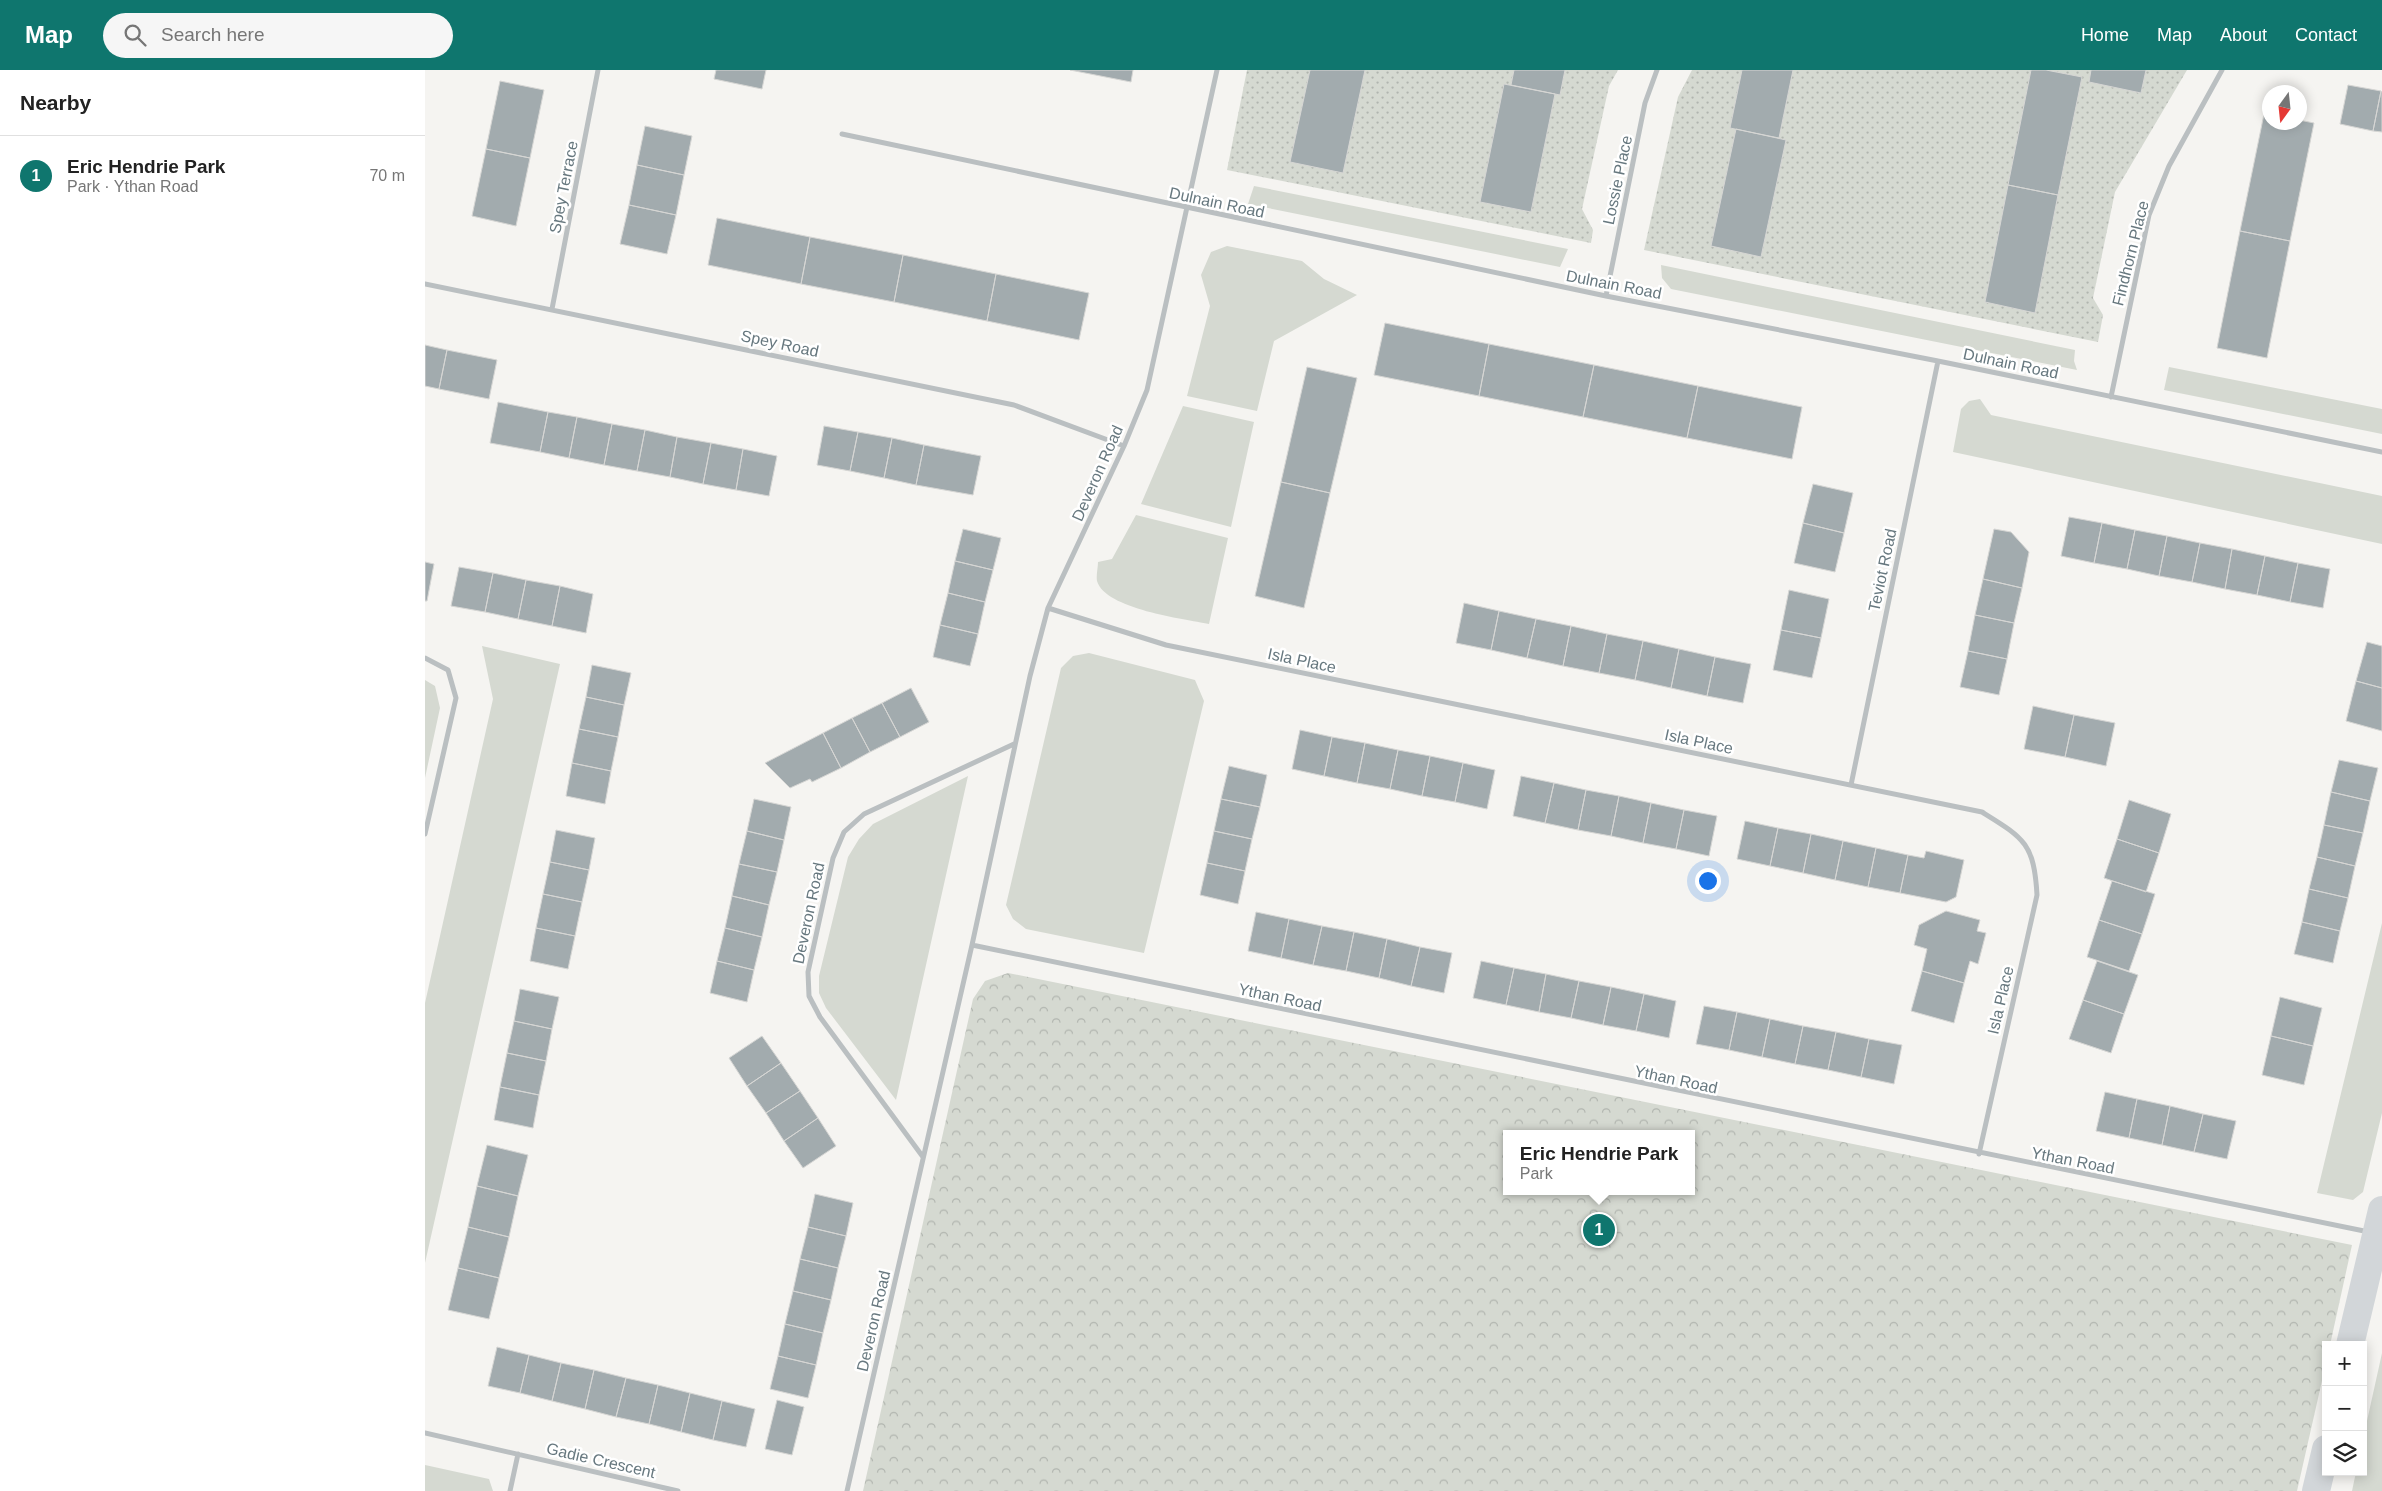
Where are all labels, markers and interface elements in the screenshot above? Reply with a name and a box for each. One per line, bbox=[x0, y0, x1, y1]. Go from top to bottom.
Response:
search box bbox=[103, 13, 453, 58]
text: Map bbox=[25, 21, 73, 48]
icon: search bbox=[121, 21, 149, 49]
text: Search here bbox=[161, 24, 265, 45]
text: Home bbox=[2081, 25, 2129, 45]
text: Map bbox=[2157, 25, 2192, 45]
text: About bbox=[2220, 25, 2267, 45]
text: Contact bbox=[2295, 25, 2357, 45]
north arrow bbox=[2262, 85, 2307, 130]
text: Nearby bbox=[20, 91, 91, 114]
street label: Lossie Place bbox=[1600, 134, 1635, 226]
street label: Spey Terrace bbox=[546, 139, 581, 235]
text: Eric Hendrie Park bbox=[67, 156, 225, 177]
text: 1 bbox=[32, 167, 40, 184]
text: 70 m bbox=[369, 167, 405, 184]
text: Park · Ythan Road bbox=[67, 178, 198, 195]
street label: Dulnain Road bbox=[1168, 184, 1266, 221]
street label: Findhorn Place bbox=[2109, 199, 2152, 307]
street label: Dulnain Road bbox=[1565, 267, 1663, 302]
street label: Spey Road bbox=[739, 327, 820, 360]
street label: Dulnain Road bbox=[1962, 345, 2060, 382]
street label: Deveron Road bbox=[1069, 423, 1126, 524]
street label: Teviot Road bbox=[1865, 527, 1900, 613]
street label: Isla Place bbox=[1266, 645, 1338, 676]
street label: Isla Place bbox=[1663, 726, 1735, 757]
street label: Deveron Road bbox=[789, 861, 828, 965]
your location bbox=[1695, 868, 1721, 894]
street label: Isla Place bbox=[1984, 964, 2017, 1036]
street label: Ythan Road bbox=[1237, 980, 1323, 1015]
street label: Ythan Road bbox=[1633, 1062, 1719, 1097]
popup bbox=[1503, 1130, 1695, 1195]
text: Eric Hendrie Park bbox=[1520, 1143, 1678, 1164]
street label: Ythan Road bbox=[2030, 1144, 2116, 1177]
text: Park bbox=[1520, 1165, 1553, 1182]
pin: 1 bbox=[1583, 1211, 1615, 1249]
street label: Deveron Road bbox=[854, 1269, 893, 1373]
map controls bbox=[2322, 1341, 2367, 1476]
button: + bbox=[2322, 1341, 2367, 1386]
button: − bbox=[2322, 1386, 2367, 1431]
button: layers bbox=[2322, 1431, 2367, 1476]
street label: Gadie Crescent bbox=[545, 1440, 657, 1481]

